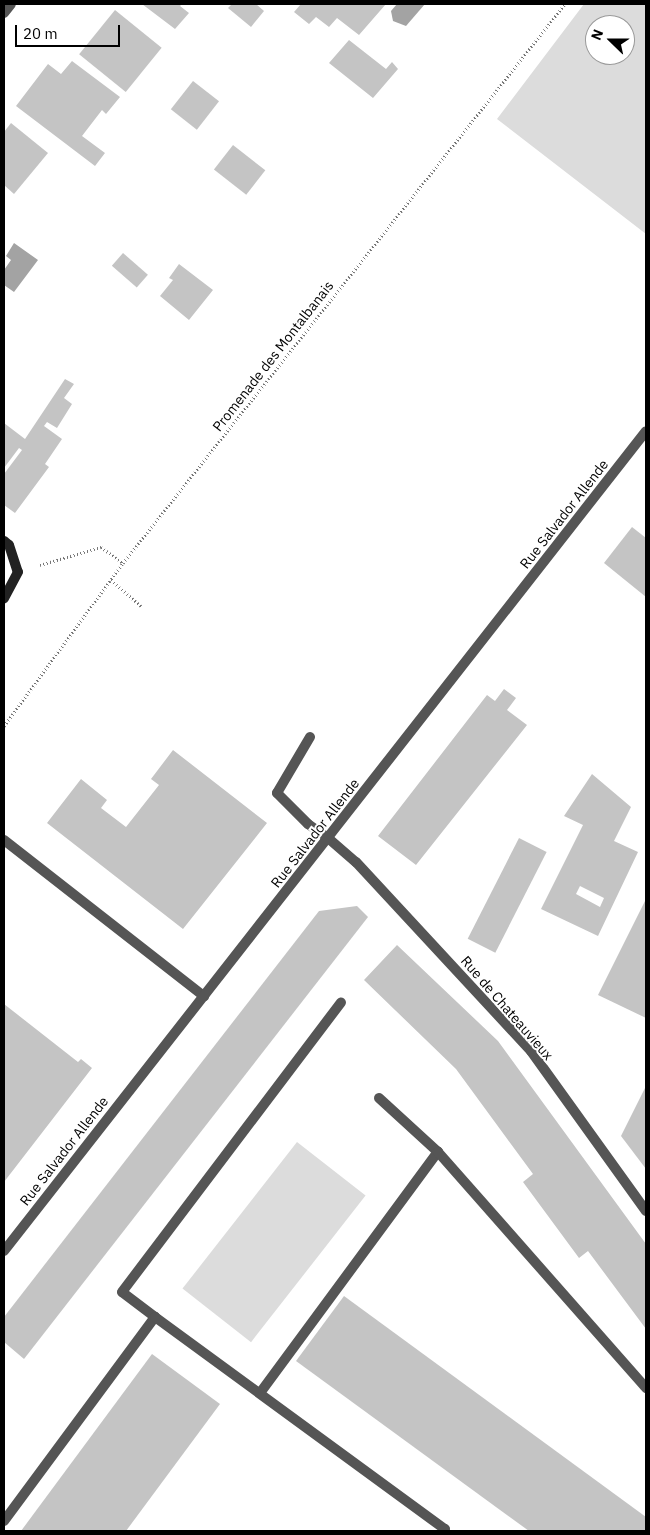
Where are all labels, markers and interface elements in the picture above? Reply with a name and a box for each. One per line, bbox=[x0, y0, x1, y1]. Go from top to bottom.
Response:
scale bar bbox=[18, 15, 122, 47]
north arrow bbox=[585, 15, 635, 65]
text: 20 m bbox=[23, 24, 58, 43]
text: N bbox=[587, 27, 607, 43]
street label: Promenade des Montalbanais bbox=[209, 277, 337, 435]
street label: Rue Salvador Allende bbox=[516, 456, 612, 572]
street label: Rue Salvador Allende bbox=[267, 775, 363, 891]
street label: Rue de Chateauvieux bbox=[457, 953, 557, 1063]
street label: Rue Salvador Allende bbox=[16, 1093, 112, 1209]

